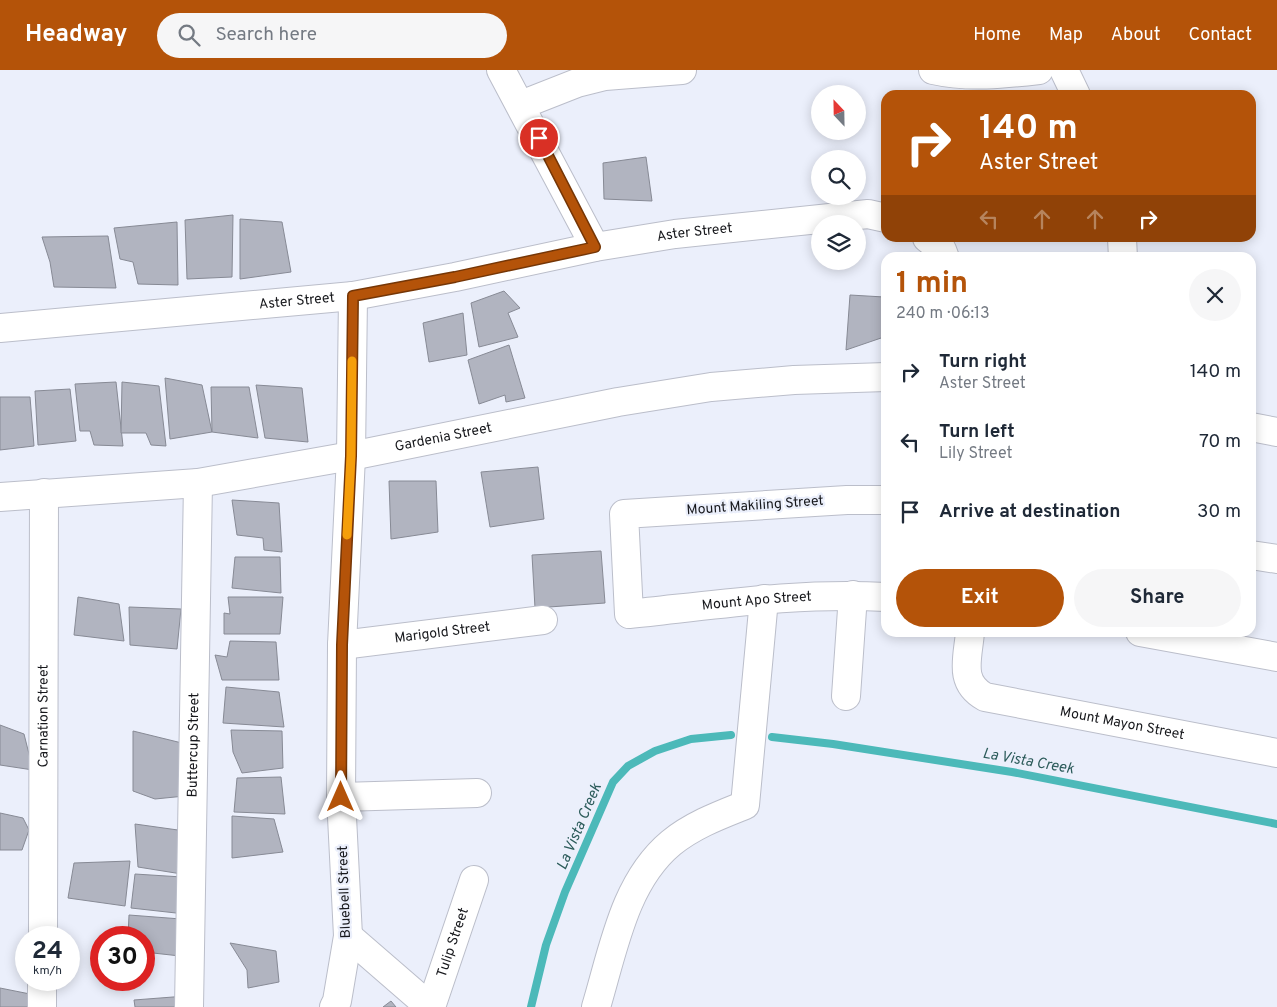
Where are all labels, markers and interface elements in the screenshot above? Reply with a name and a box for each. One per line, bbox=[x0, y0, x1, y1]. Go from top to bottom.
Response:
search box bbox=[157, 13, 507, 58]
text: Headway bbox=[25, 20, 127, 50]
icon: search bbox=[175, 21, 203, 49]
text: Search here bbox=[215, 23, 317, 47]
text: Home bbox=[973, 24, 1021, 47]
text: Map bbox=[1049, 24, 1083, 47]
text: About bbox=[1111, 24, 1160, 47]
text: Contact bbox=[1188, 24, 1252, 47]
north arrow bbox=[811, 85, 866, 140]
map controls bbox=[811, 85, 866, 270]
text: 140 m bbox=[979, 107, 1078, 151]
icon: right bbox=[896, 110, 961, 175]
pin bbox=[518, 117, 560, 159]
icon: arrive bbox=[525, 124, 553, 152]
button: search bbox=[811, 150, 866, 205]
text: Aster Street bbox=[979, 150, 1098, 177]
icon: left bbox=[975, 205, 1003, 233]
icon: ahead bbox=[1028, 205, 1056, 233]
icon: ahead bbox=[1081, 205, 1109, 233]
icon: right bbox=[1134, 205, 1162, 233]
button: layers bbox=[811, 215, 866, 270]
street label: Aster Street bbox=[655, 220, 733, 245]
text: 1 min bbox=[896, 266, 968, 303]
button: close bbox=[1189, 269, 1241, 321]
street label: Aster Street bbox=[258, 289, 335, 313]
text: 240 m · 06:13 bbox=[896, 304, 990, 324]
text: Turn right bbox=[939, 350, 1027, 374]
icon: right bbox=[896, 358, 924, 386]
text: 140 m bbox=[1190, 360, 1241, 384]
text: Aster Street bbox=[939, 374, 1026, 394]
street label: Gardenia Street bbox=[393, 419, 493, 455]
text: Turn left bbox=[939, 420, 1015, 444]
icon: left bbox=[896, 428, 924, 456]
text: 70 m bbox=[1199, 430, 1241, 454]
text: Lily Street bbox=[939, 444, 1012, 464]
street label: Mount Makiling Street bbox=[686, 493, 824, 519]
icon: arrive bbox=[896, 498, 924, 526]
text: Arrive at destination bbox=[939, 500, 1120, 524]
text: 30 m bbox=[1197, 500, 1241, 524]
button: Exit bbox=[896, 569, 1064, 627]
button: Share bbox=[1074, 569, 1241, 627]
street label: Mount Apo Street bbox=[701, 588, 812, 614]
street label: Marigold Street bbox=[393, 618, 491, 647]
street label: Carnation Street bbox=[35, 664, 52, 768]
street label: Buttercup Street bbox=[184, 693, 203, 798]
street label: Mount Mayon Street bbox=[1059, 703, 1186, 744]
water label: La Vista Creek bbox=[981, 745, 1076, 779]
position arrow bbox=[314, 770, 366, 822]
water label: La Vista Creek bbox=[553, 780, 607, 873]
street label: Bluebell Street bbox=[335, 845, 355, 939]
street label: Tulip Street bbox=[433, 906, 472, 980]
speed limit sign: 30 bbox=[90, 926, 155, 991]
text: 24 bbox=[32, 936, 63, 968]
text: km/h bbox=[33, 963, 62, 979]

